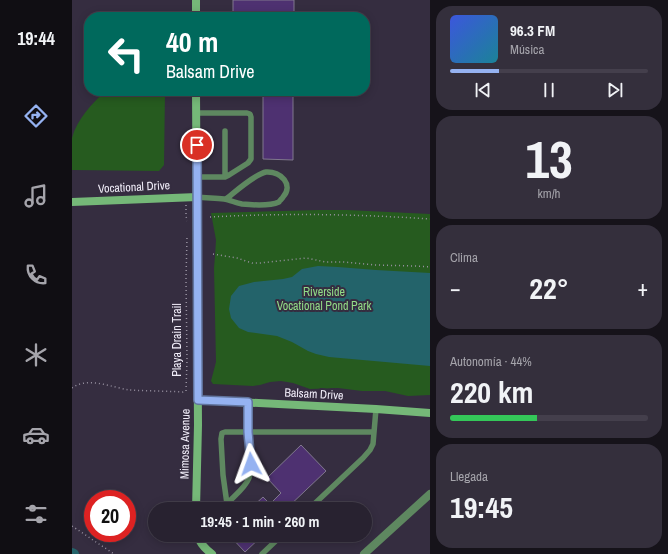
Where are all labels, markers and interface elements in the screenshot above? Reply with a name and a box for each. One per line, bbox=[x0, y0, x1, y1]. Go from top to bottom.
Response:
text: 96.3 FM bbox=[510, 20, 555, 41]
text: 40 m bbox=[166, 23, 218, 61]
text: 19:44 bbox=[17, 26, 55, 51]
icon: left bbox=[100, 28, 152, 80]
text: Música bbox=[510, 41, 544, 58]
text: Balsam Drive bbox=[166, 59, 255, 84]
icon: previous bbox=[472, 79, 494, 101]
icon: pause bbox=[538, 79, 560, 101]
icon: next bbox=[604, 79, 626, 101]
icon: directions bbox=[22, 102, 50, 130]
text: 13 bbox=[525, 124, 573, 194]
pin bbox=[180, 128, 214, 162]
icon: arrive bbox=[186, 134, 208, 156]
street label: Vocational Drive bbox=[98, 177, 170, 197]
icon: music bbox=[22, 182, 50, 210]
text: km/h bbox=[537, 185, 561, 202]
text: Clima bbox=[450, 249, 478, 266]
icon: phone bbox=[22, 261, 50, 289]
text: 22° bbox=[529, 268, 569, 308]
text: − bbox=[450, 273, 461, 303]
text: + bbox=[637, 273, 648, 303]
park label: Riverside Vocational Pond Park bbox=[277, 284, 371, 314]
street label: Playa Drain Trail bbox=[169, 303, 185, 377]
icon: climate bbox=[22, 341, 50, 369]
text: Autonomía · 44% bbox=[450, 353, 532, 370]
text: 220 km bbox=[450, 372, 533, 412]
street label: Balsam Drive bbox=[284, 384, 344, 404]
street label: Mimosa Avenue bbox=[176, 409, 194, 479]
icon: car bbox=[22, 421, 50, 449]
position arrow bbox=[230, 443, 272, 485]
text: Llegada bbox=[450, 468, 488, 485]
text: 19:45 bbox=[450, 487, 513, 527]
speed limit sign: 20 bbox=[84, 490, 136, 542]
icon: filters bbox=[22, 500, 50, 528]
text: 19:45 · 1 min · 260 m bbox=[201, 511, 319, 532]

